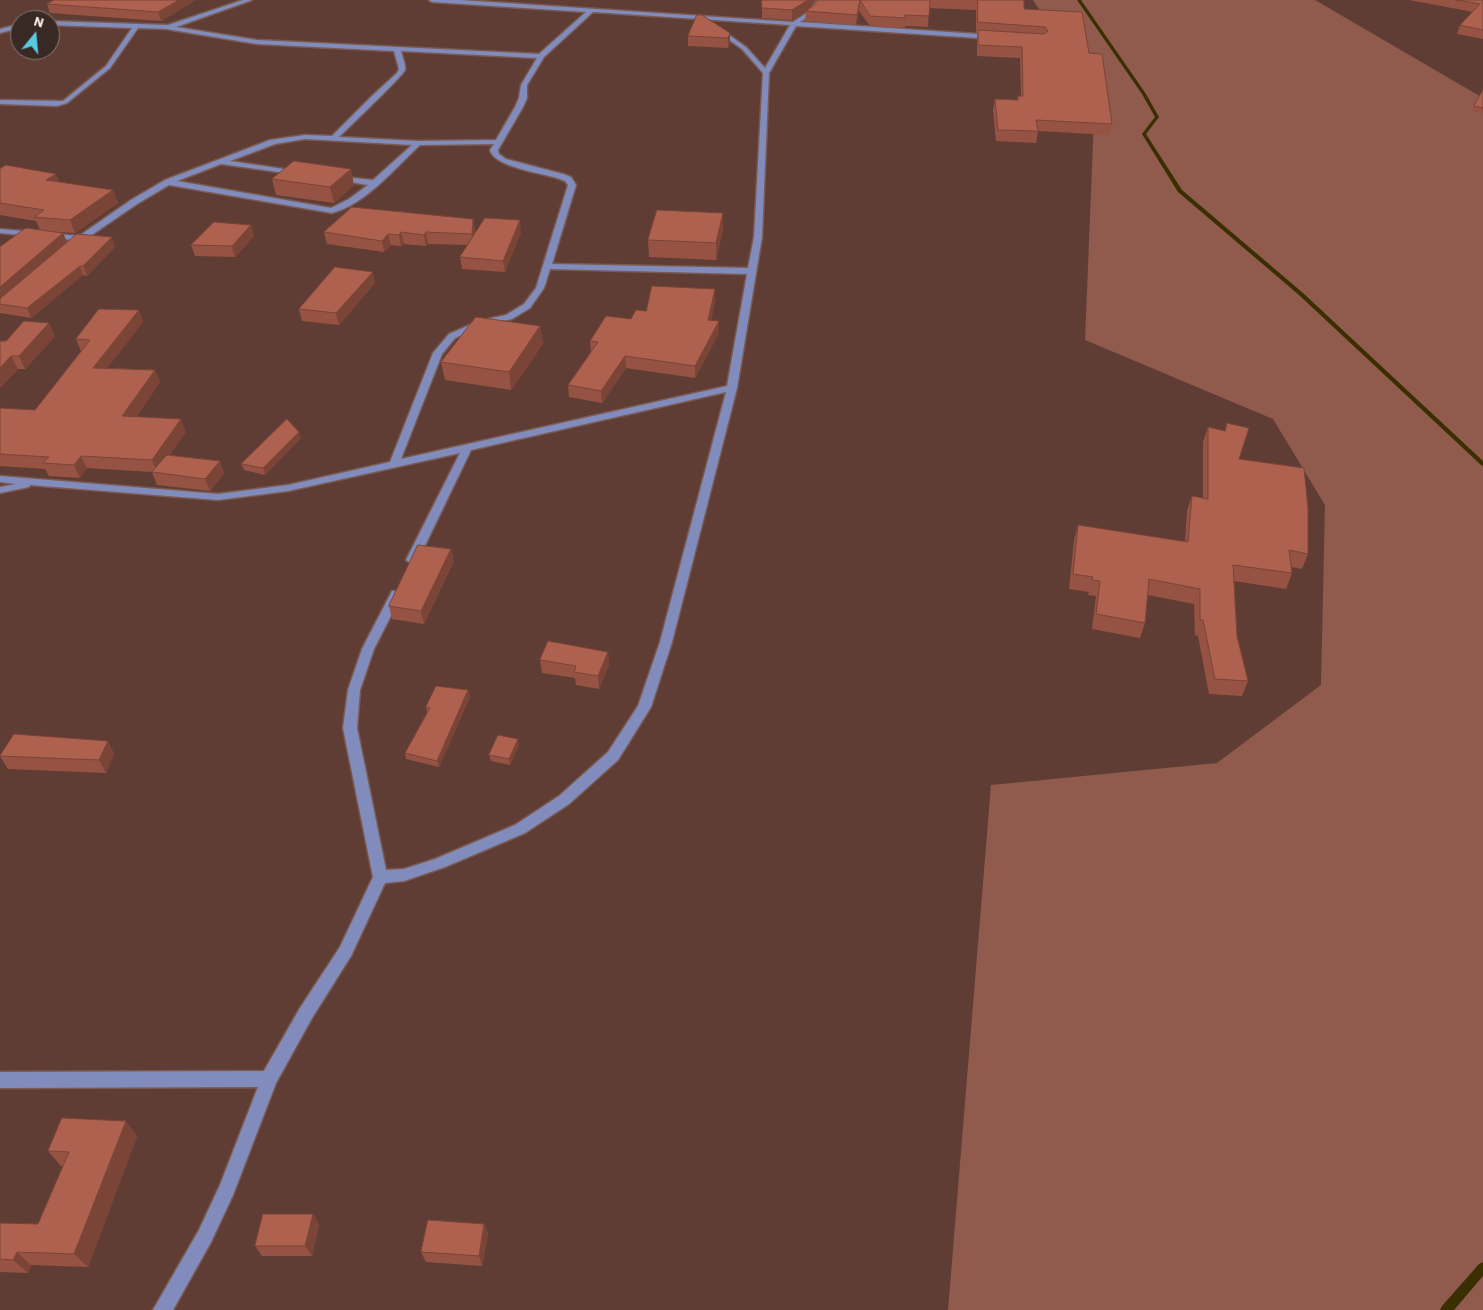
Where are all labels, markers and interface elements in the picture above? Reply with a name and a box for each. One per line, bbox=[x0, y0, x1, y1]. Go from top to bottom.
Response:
north arrow bbox=[10, 10, 60, 60]
text: N bbox=[32, 12, 46, 31]

